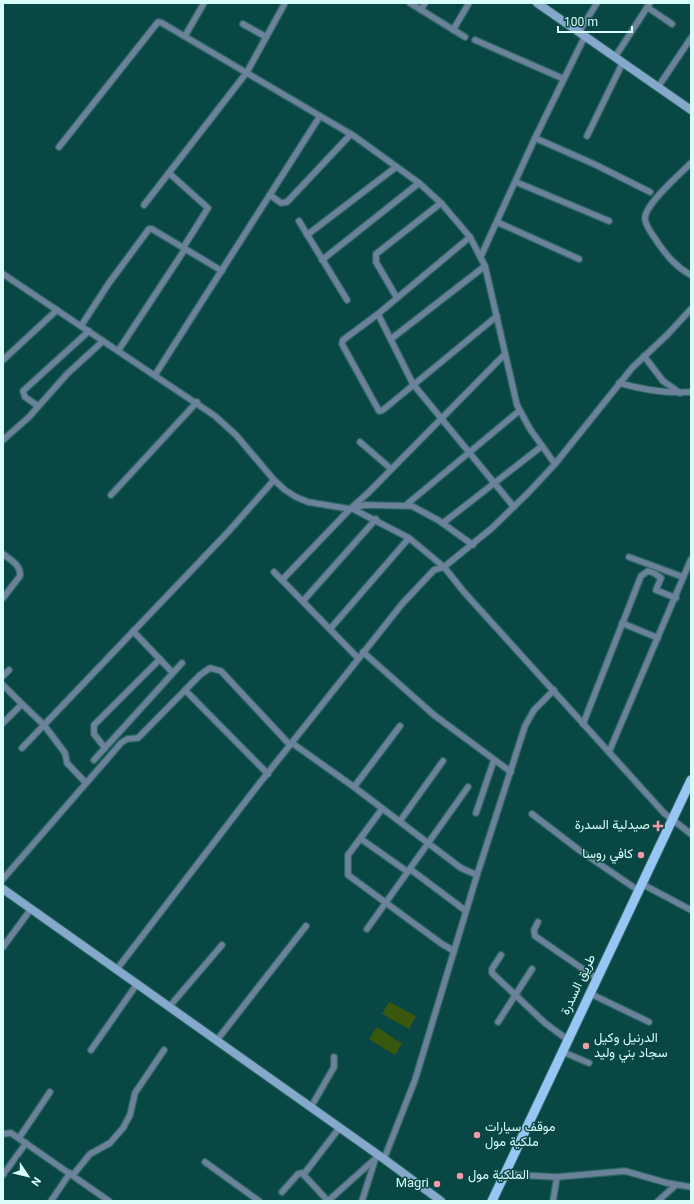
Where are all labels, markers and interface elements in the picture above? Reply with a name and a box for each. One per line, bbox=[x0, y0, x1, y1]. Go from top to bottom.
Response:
scale bar bbox=[558, 8, 632, 34]
text: 100 m bbox=[564, 14, 598, 32]
place label: صيدلية السدرة bbox=[575, 816, 650, 836]
marker: صيدلية السدرة bbox=[653, 821, 663, 831]
place label: كافي روسا bbox=[582, 845, 633, 865]
marker: كافي روسا bbox=[636, 850, 646, 860]
street label: طريق السدرة bbox=[556, 951, 602, 1019]
place label: الدرنيل وكيل سجاد بني وليد bbox=[594, 1029, 668, 1064]
marker: الدرنيل وكيل سجاد بني وليد bbox=[581, 1041, 591, 1051]
place label: موقف سيارات ملكية مول bbox=[485, 1118, 556, 1153]
marker: موقف سيارات ملكية مول bbox=[472, 1130, 482, 1140]
north arrow bbox=[8, 1156, 48, 1196]
place label: الملكية مول bbox=[468, 1166, 529, 1186]
marker: الملكية مول bbox=[455, 1171, 465, 1181]
text: N bbox=[26, 1173, 44, 1189]
place label: Magri bbox=[396, 1174, 429, 1194]
marker: Magri bbox=[432, 1179, 442, 1189]

